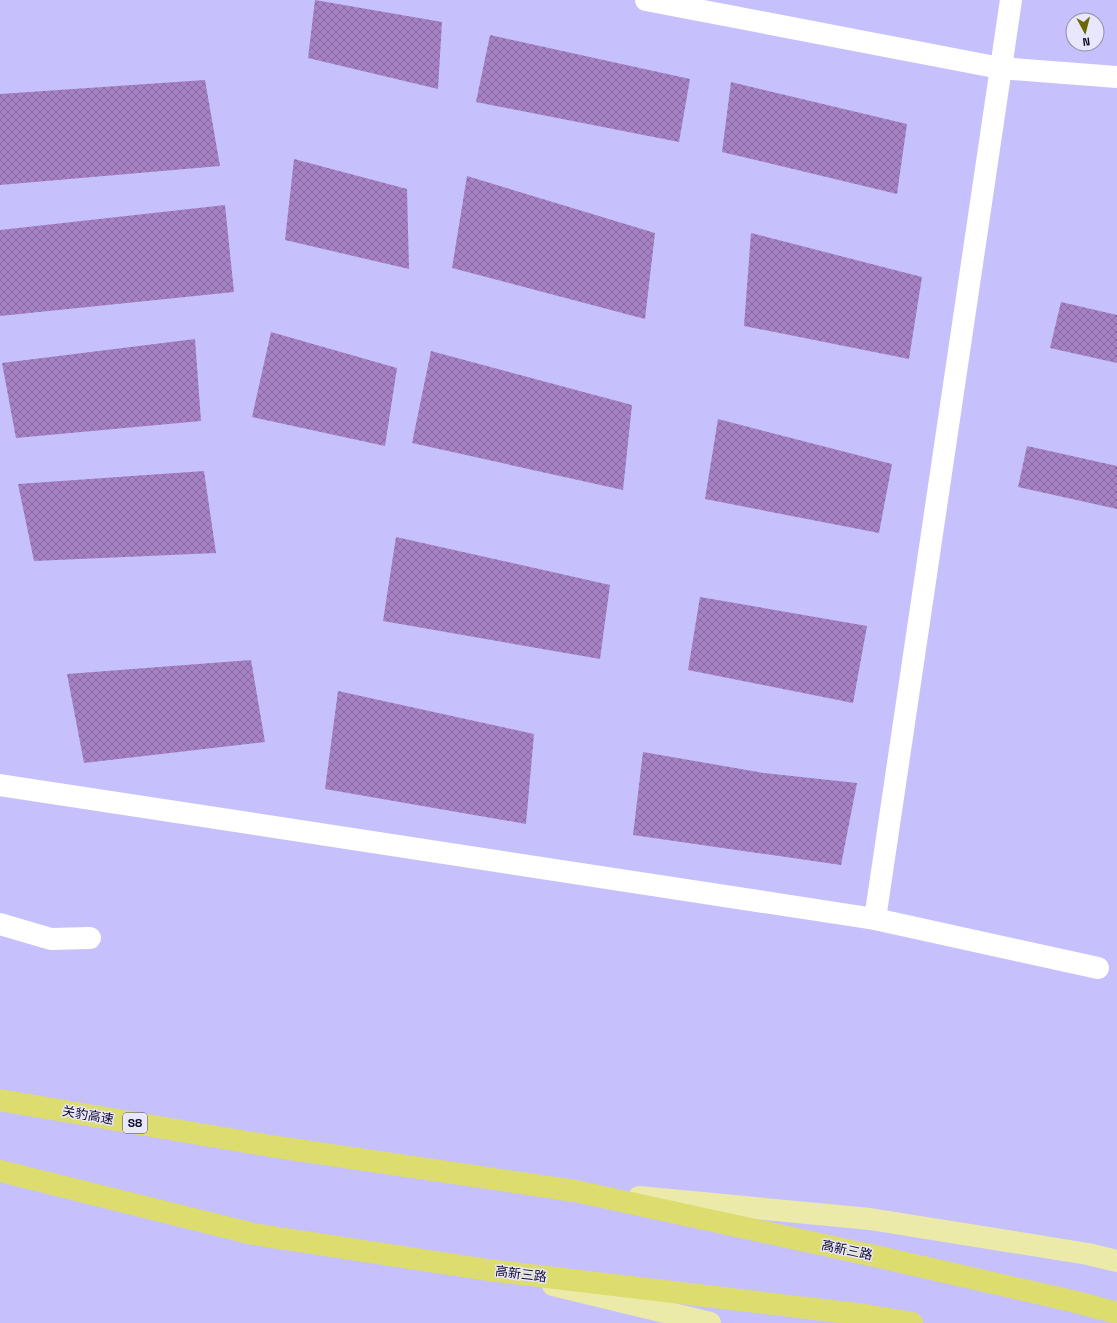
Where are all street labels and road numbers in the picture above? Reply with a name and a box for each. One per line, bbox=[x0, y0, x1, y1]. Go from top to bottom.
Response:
street label: 关豹高速 bbox=[61, 1102, 115, 1128]
road number: S8 bbox=[123, 1113, 147, 1133]
street label: 高新三路 bbox=[820, 1236, 874, 1264]
street label: 高新三路 bbox=[494, 1262, 548, 1286]

